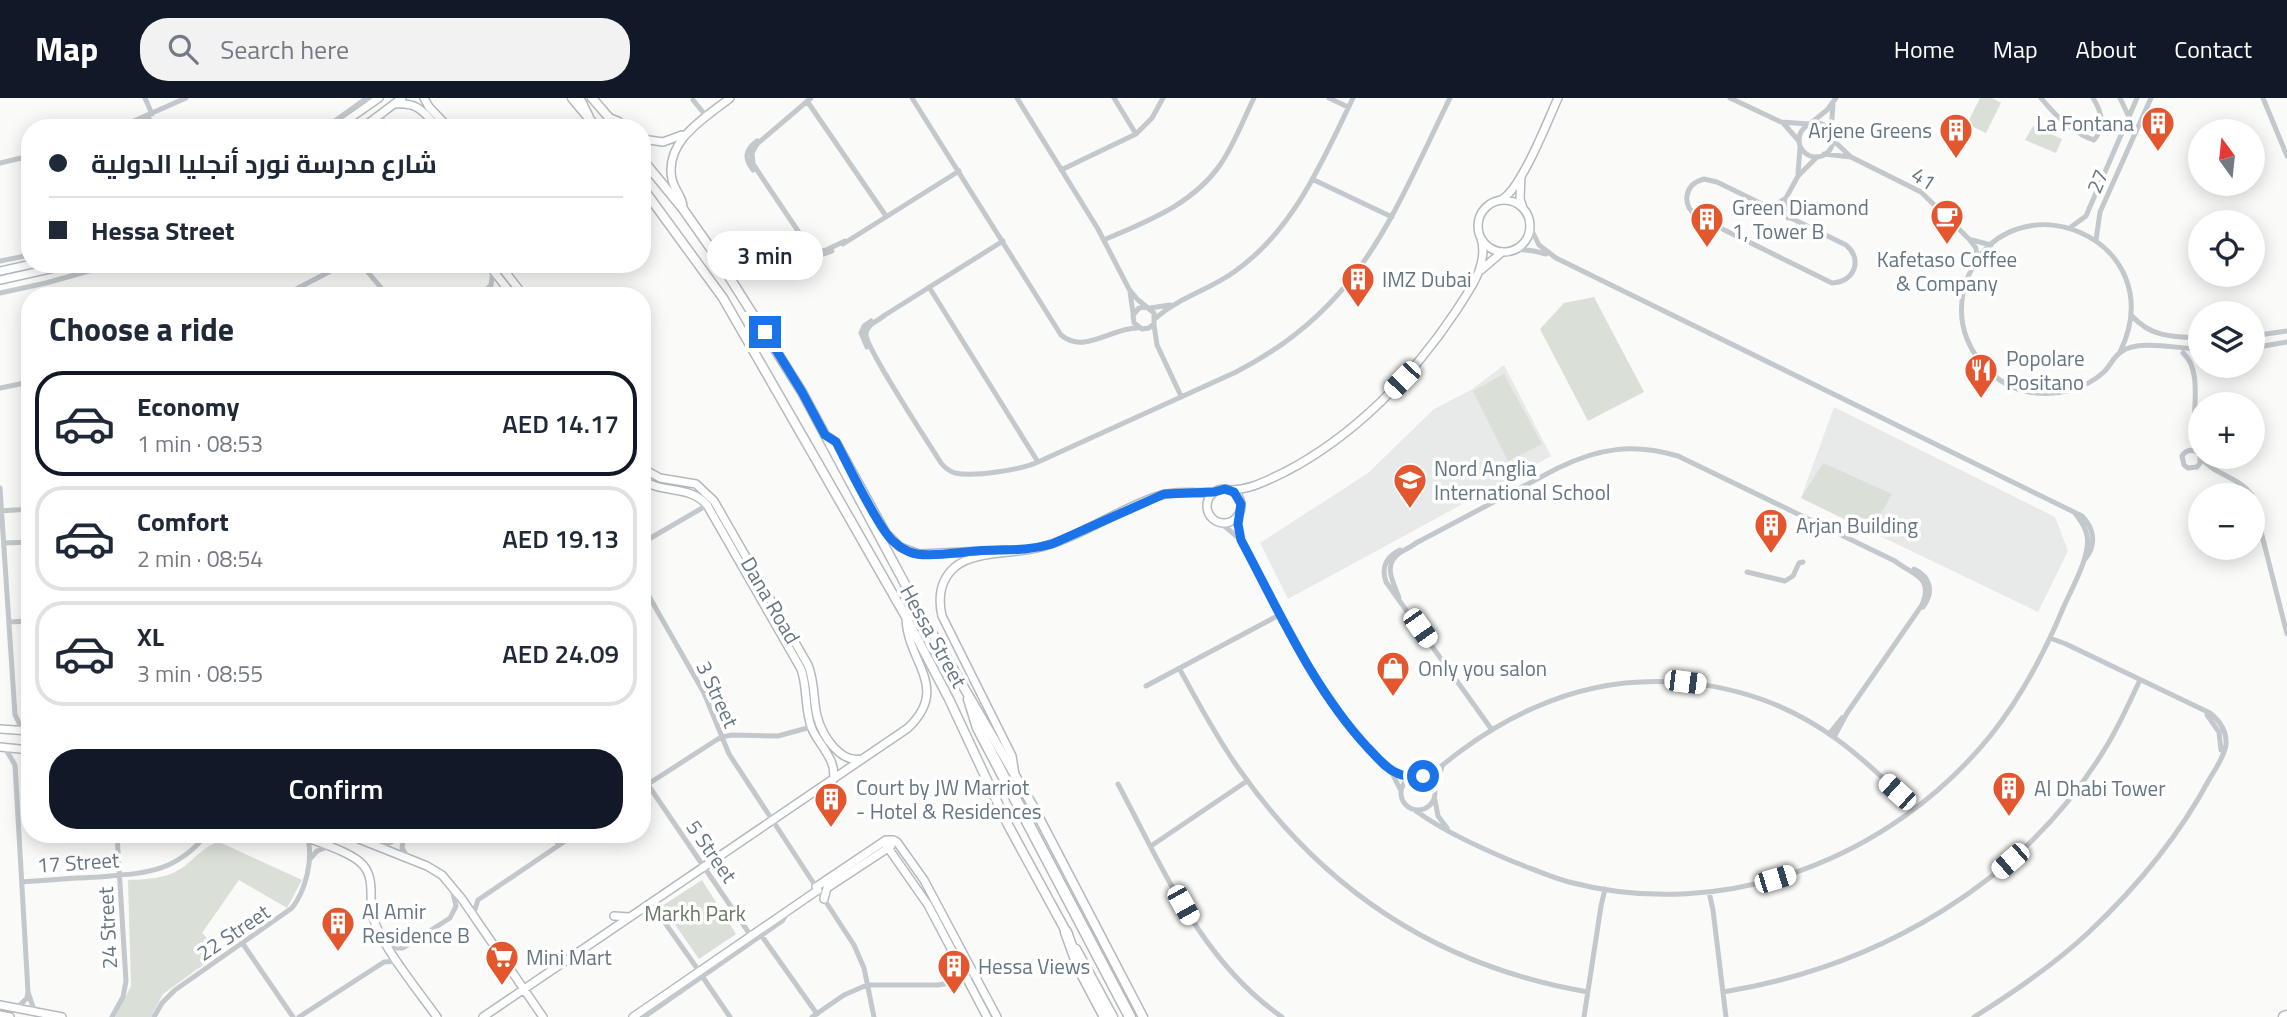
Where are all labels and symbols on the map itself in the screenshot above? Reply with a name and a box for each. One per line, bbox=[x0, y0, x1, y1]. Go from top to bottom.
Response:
building icon: La Fontana bbox=[2139, 104, 2177, 153]
place label: La Fontana bbox=[2036, 107, 2134, 139]
building icon: Arjene Greens bbox=[1937, 111, 1975, 160]
place label: Arjene Greens bbox=[1808, 114, 1932, 146]
north arrow bbox=[2188, 119, 2264, 196]
street label: 41 bbox=[1905, 158, 1943, 198]
street label: 27 bbox=[2078, 164, 2116, 198]
place label: Green Diamond 1, Tower B bbox=[1732, 191, 1869, 247]
cafe icon: Kafetaso Coffee & Company bbox=[1928, 197, 1966, 246]
building icon: Green Diamond 1, Tower B bbox=[1688, 200, 1726, 249]
callout: 3 min bbox=[707, 230, 823, 280]
place label: Kafetaso Coffee & Company bbox=[1877, 243, 2017, 299]
building icon: IMZ Dubai bbox=[1339, 260, 1377, 309]
place label: IMZ Dubai bbox=[1382, 263, 1472, 295]
route end bbox=[749, 316, 781, 348]
place label: Popolare Positano bbox=[2006, 342, 2085, 398]
restaurant icon: Popolare Positano bbox=[1962, 351, 2000, 400]
car bbox=[1380, 358, 1425, 402]
place label: Nord Anglia International School bbox=[1434, 452, 1611, 508]
school or university icon: Nord Anglia International School bbox=[1391, 461, 1429, 510]
building icon: Arjan Building bbox=[1752, 506, 1790, 555]
place label: Arjan Building bbox=[1796, 509, 1918, 541]
street label: Dana Road bbox=[733, 550, 809, 650]
street label: Hessa Street bbox=[892, 579, 976, 694]
car bbox=[1400, 605, 1441, 651]
shop icon: Only you salon bbox=[1374, 649, 1412, 698]
place label: Only you salon bbox=[1418, 652, 1547, 684]
street label: 3 Street bbox=[689, 655, 748, 733]
car bbox=[1663, 669, 1708, 695]
route start bbox=[1407, 760, 1439, 792]
building icon: Al Dhabi Tower bbox=[1990, 769, 2028, 818]
car bbox=[1875, 770, 1920, 814]
place label: Court by JW Marriot - Hotel & Residences bbox=[856, 771, 1042, 827]
place label: Al Dhabi Tower bbox=[2034, 772, 2165, 804]
building icon: Court by JW Marriot - Hotel & Residences bbox=[812, 780, 850, 829]
street label: 5 Street bbox=[679, 813, 746, 890]
car bbox=[1988, 839, 2033, 883]
street label: 17 Street bbox=[36, 843, 121, 881]
car bbox=[1752, 863, 1799, 895]
car bbox=[1164, 882, 1203, 928]
street label: 24 Street bbox=[89, 885, 125, 970]
street label: 22 Street bbox=[190, 895, 277, 968]
place label: Al Amir Residence B bbox=[362, 895, 470, 951]
park label: Markh Park bbox=[644, 897, 746, 929]
building icon: Al Amir Residence B bbox=[319, 904, 357, 953]
supermarket icon: Mini Mart bbox=[483, 938, 521, 987]
place label: Mini Mart bbox=[526, 941, 612, 973]
building icon: Hessa Views bbox=[935, 947, 973, 996]
place label: Hessa Views bbox=[978, 950, 1090, 982]

